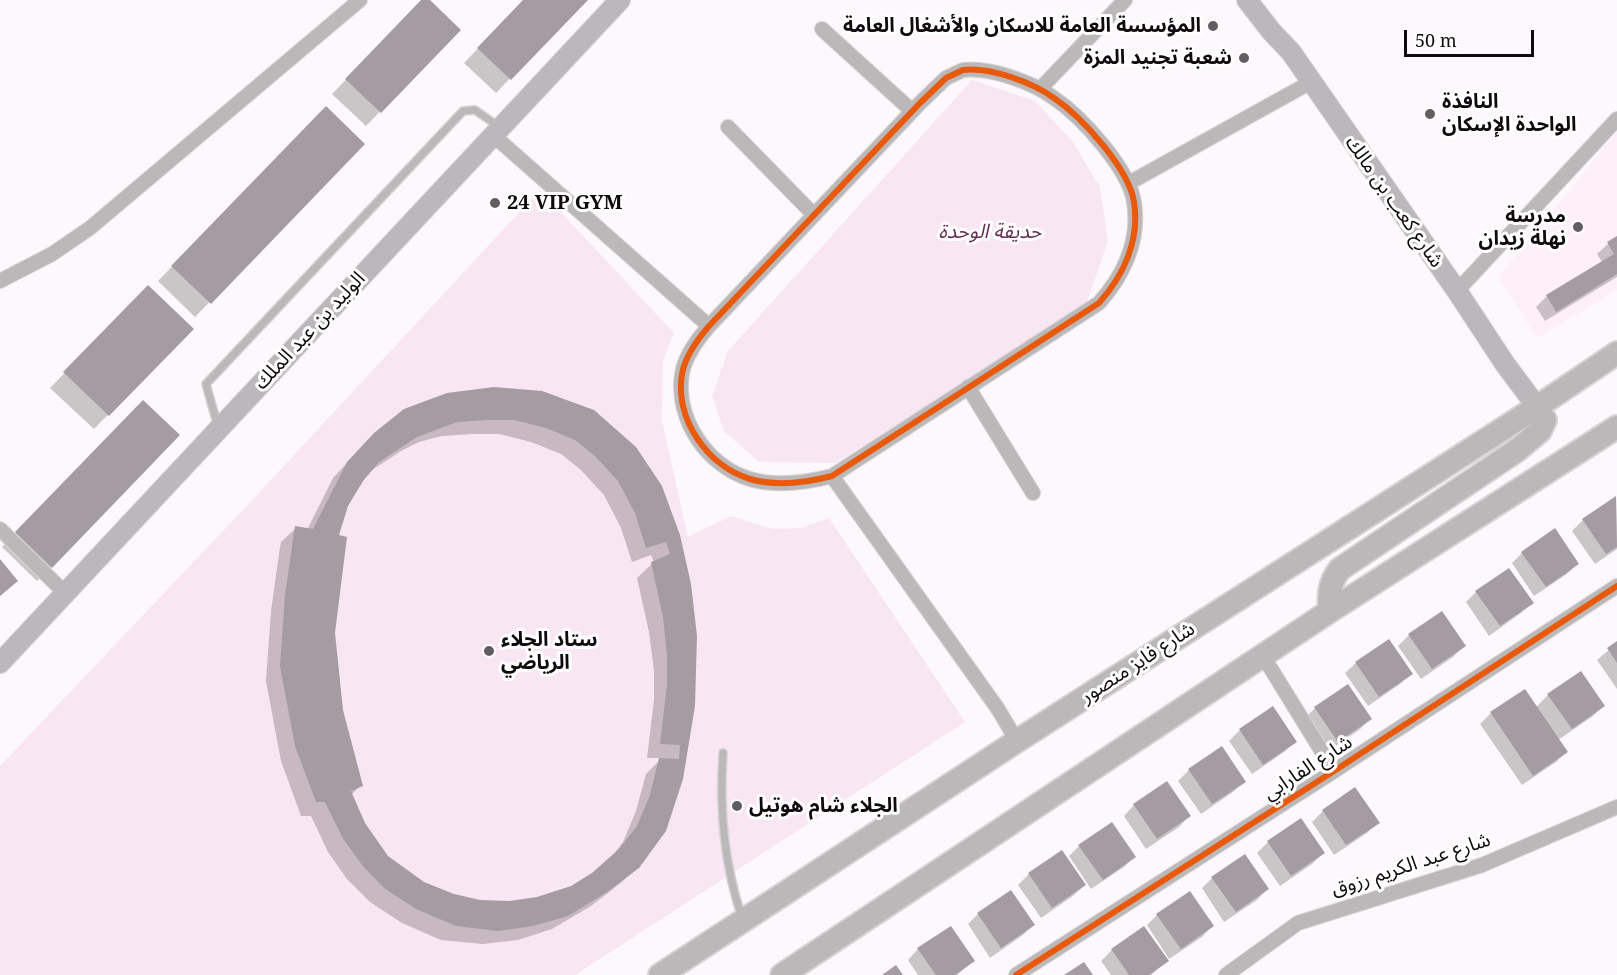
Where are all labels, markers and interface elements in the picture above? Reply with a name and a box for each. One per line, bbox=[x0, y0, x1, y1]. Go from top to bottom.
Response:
place label: المؤسسة العامة للاسكان والأشغال العامة bbox=[843, 14, 1201, 38]
scale bar bbox=[1407, 18, 1538, 56]
marker: المؤسسة العامة للاسكان والأشغال العامة bbox=[1206, 19, 1220, 33]
text: 50 m bbox=[1415, 28, 1457, 52]
place label: شعبة تجنيد المزة bbox=[1084, 46, 1232, 70]
marker: شعبة تجنيد المزة bbox=[1237, 51, 1251, 65]
place label: النافذة الواحدة الإسكان bbox=[1442, 90, 1576, 137]
marker: النافذة الواحدة الإسكان bbox=[1423, 107, 1437, 121]
street label: شارع كعب بن مالك bbox=[1340, 132, 1448, 272]
place label: 24 VIP GYM bbox=[507, 191, 623, 215]
marker: 24 VIP GYM bbox=[488, 196, 502, 210]
place label: مدرسة نهلة زيدان bbox=[1479, 204, 1566, 251]
park label: حديقة الوحدة bbox=[938, 220, 1042, 244]
marker: مدرسة نهلة زيدان bbox=[1571, 220, 1585, 234]
street label: الوليد بن عبد الملك bbox=[249, 267, 371, 395]
street label: شارع فايز منصور bbox=[1076, 617, 1200, 709]
place label: ستاد الجلاء الرياضي bbox=[501, 628, 598, 675]
marker: ستاد الجلاء الرياضي bbox=[482, 644, 496, 658]
street label: شارع الفارابي bbox=[1259, 730, 1357, 806]
place label: الجلاء شام هوتيل bbox=[749, 794, 898, 818]
marker: الجلاء شام هوتيل bbox=[730, 799, 744, 813]
street label: شارع عبد الكريم رزوق bbox=[1328, 828, 1494, 902]

